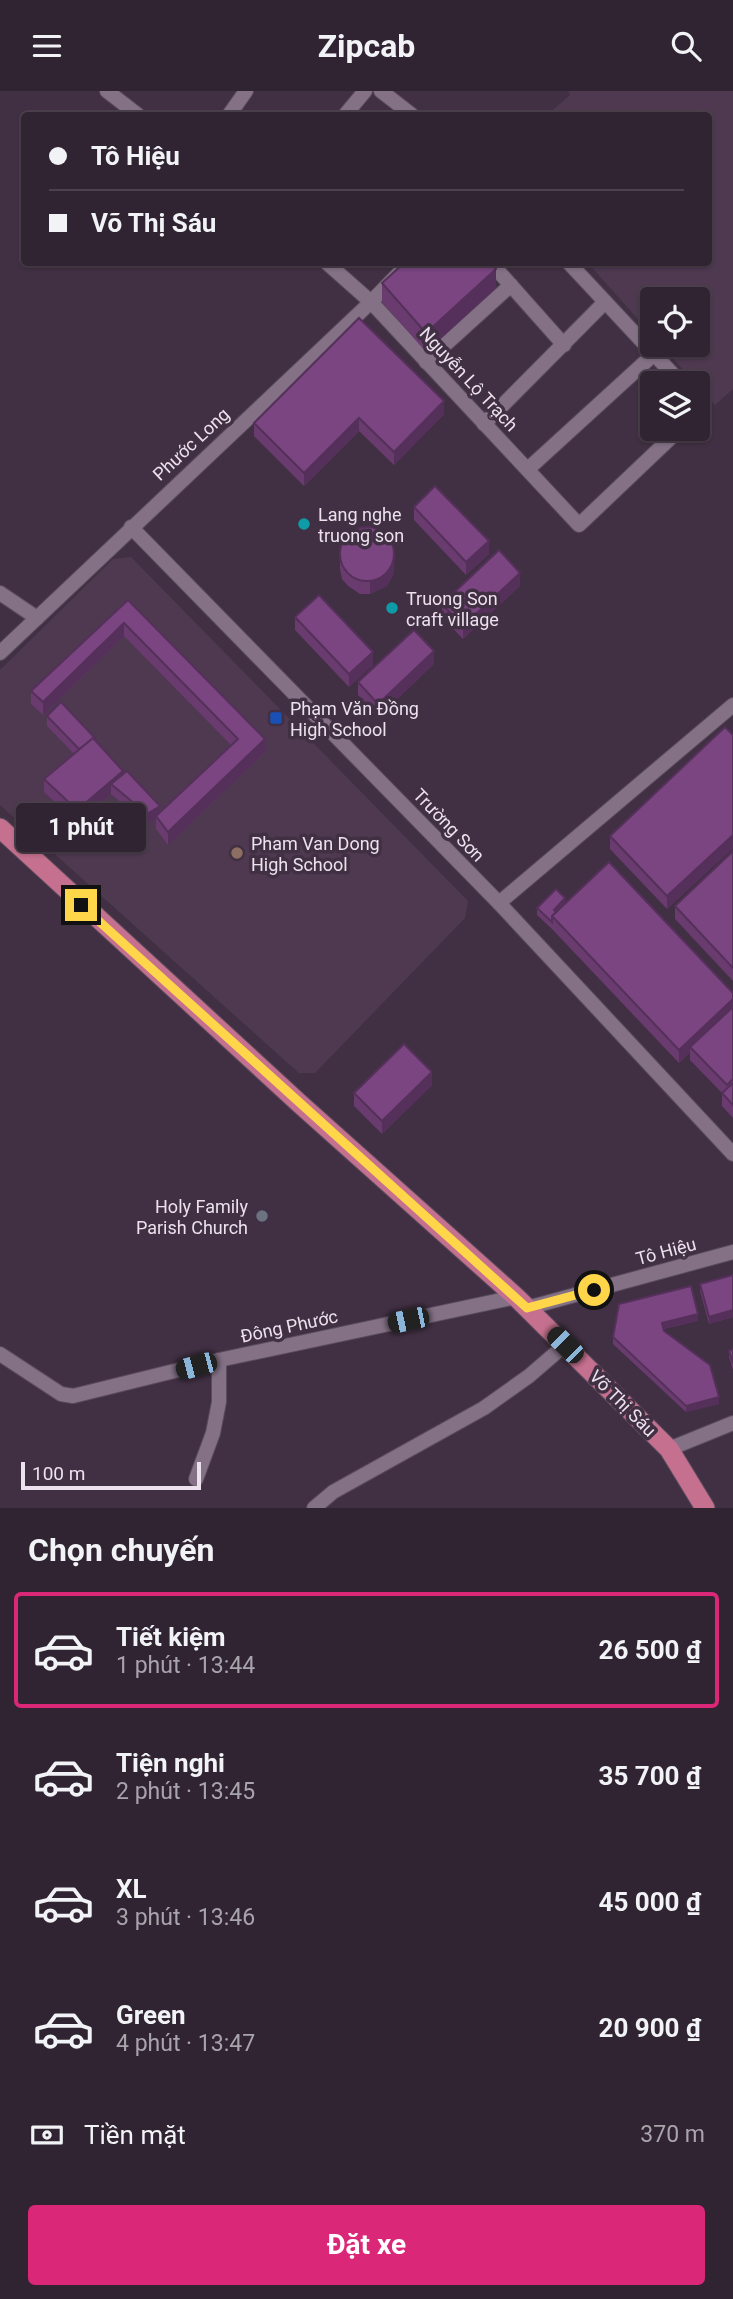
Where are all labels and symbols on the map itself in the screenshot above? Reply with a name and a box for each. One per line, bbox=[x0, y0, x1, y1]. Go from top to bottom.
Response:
street label: Nguyễn Lộ Trạch bbox=[416, 323, 522, 435]
street label: Phước Long bbox=[149, 403, 233, 485]
place label: Lang nghe truong son bbox=[318, 504, 404, 546]
marker: Lang nghe truong son bbox=[296, 516, 312, 532]
place label: Truong Son craft village bbox=[406, 588, 499, 630]
marker: Truong Son craft village bbox=[384, 600, 400, 616]
place label: Phạm Văn Đồng High School bbox=[290, 698, 419, 740]
marker: Phạm Văn Đồng High School bbox=[268, 710, 284, 726]
street label: Trường Sơn bbox=[409, 784, 489, 866]
callout: 1 phút bbox=[16, 803, 146, 853]
place label: Pham Van Dong High School bbox=[251, 833, 380, 875]
marker: Pham Van Dong High School bbox=[229, 845, 245, 861]
route end bbox=[65, 889, 97, 921]
place label: Holy Family Parish Church bbox=[136, 1196, 248, 1238]
marker: Holy Family Parish Church bbox=[254, 1208, 270, 1224]
street label: Tô Hiệu bbox=[634, 1233, 698, 1269]
route start bbox=[578, 1274, 610, 1306]
street label: Đông Phước bbox=[238, 1305, 340, 1347]
car bbox=[386, 1305, 431, 1335]
car bbox=[543, 1323, 588, 1367]
car bbox=[173, 1350, 220, 1382]
street label: Võ Thị Sáu bbox=[585, 1365, 661, 1441]
scale bar bbox=[21, 1459, 201, 1491]

